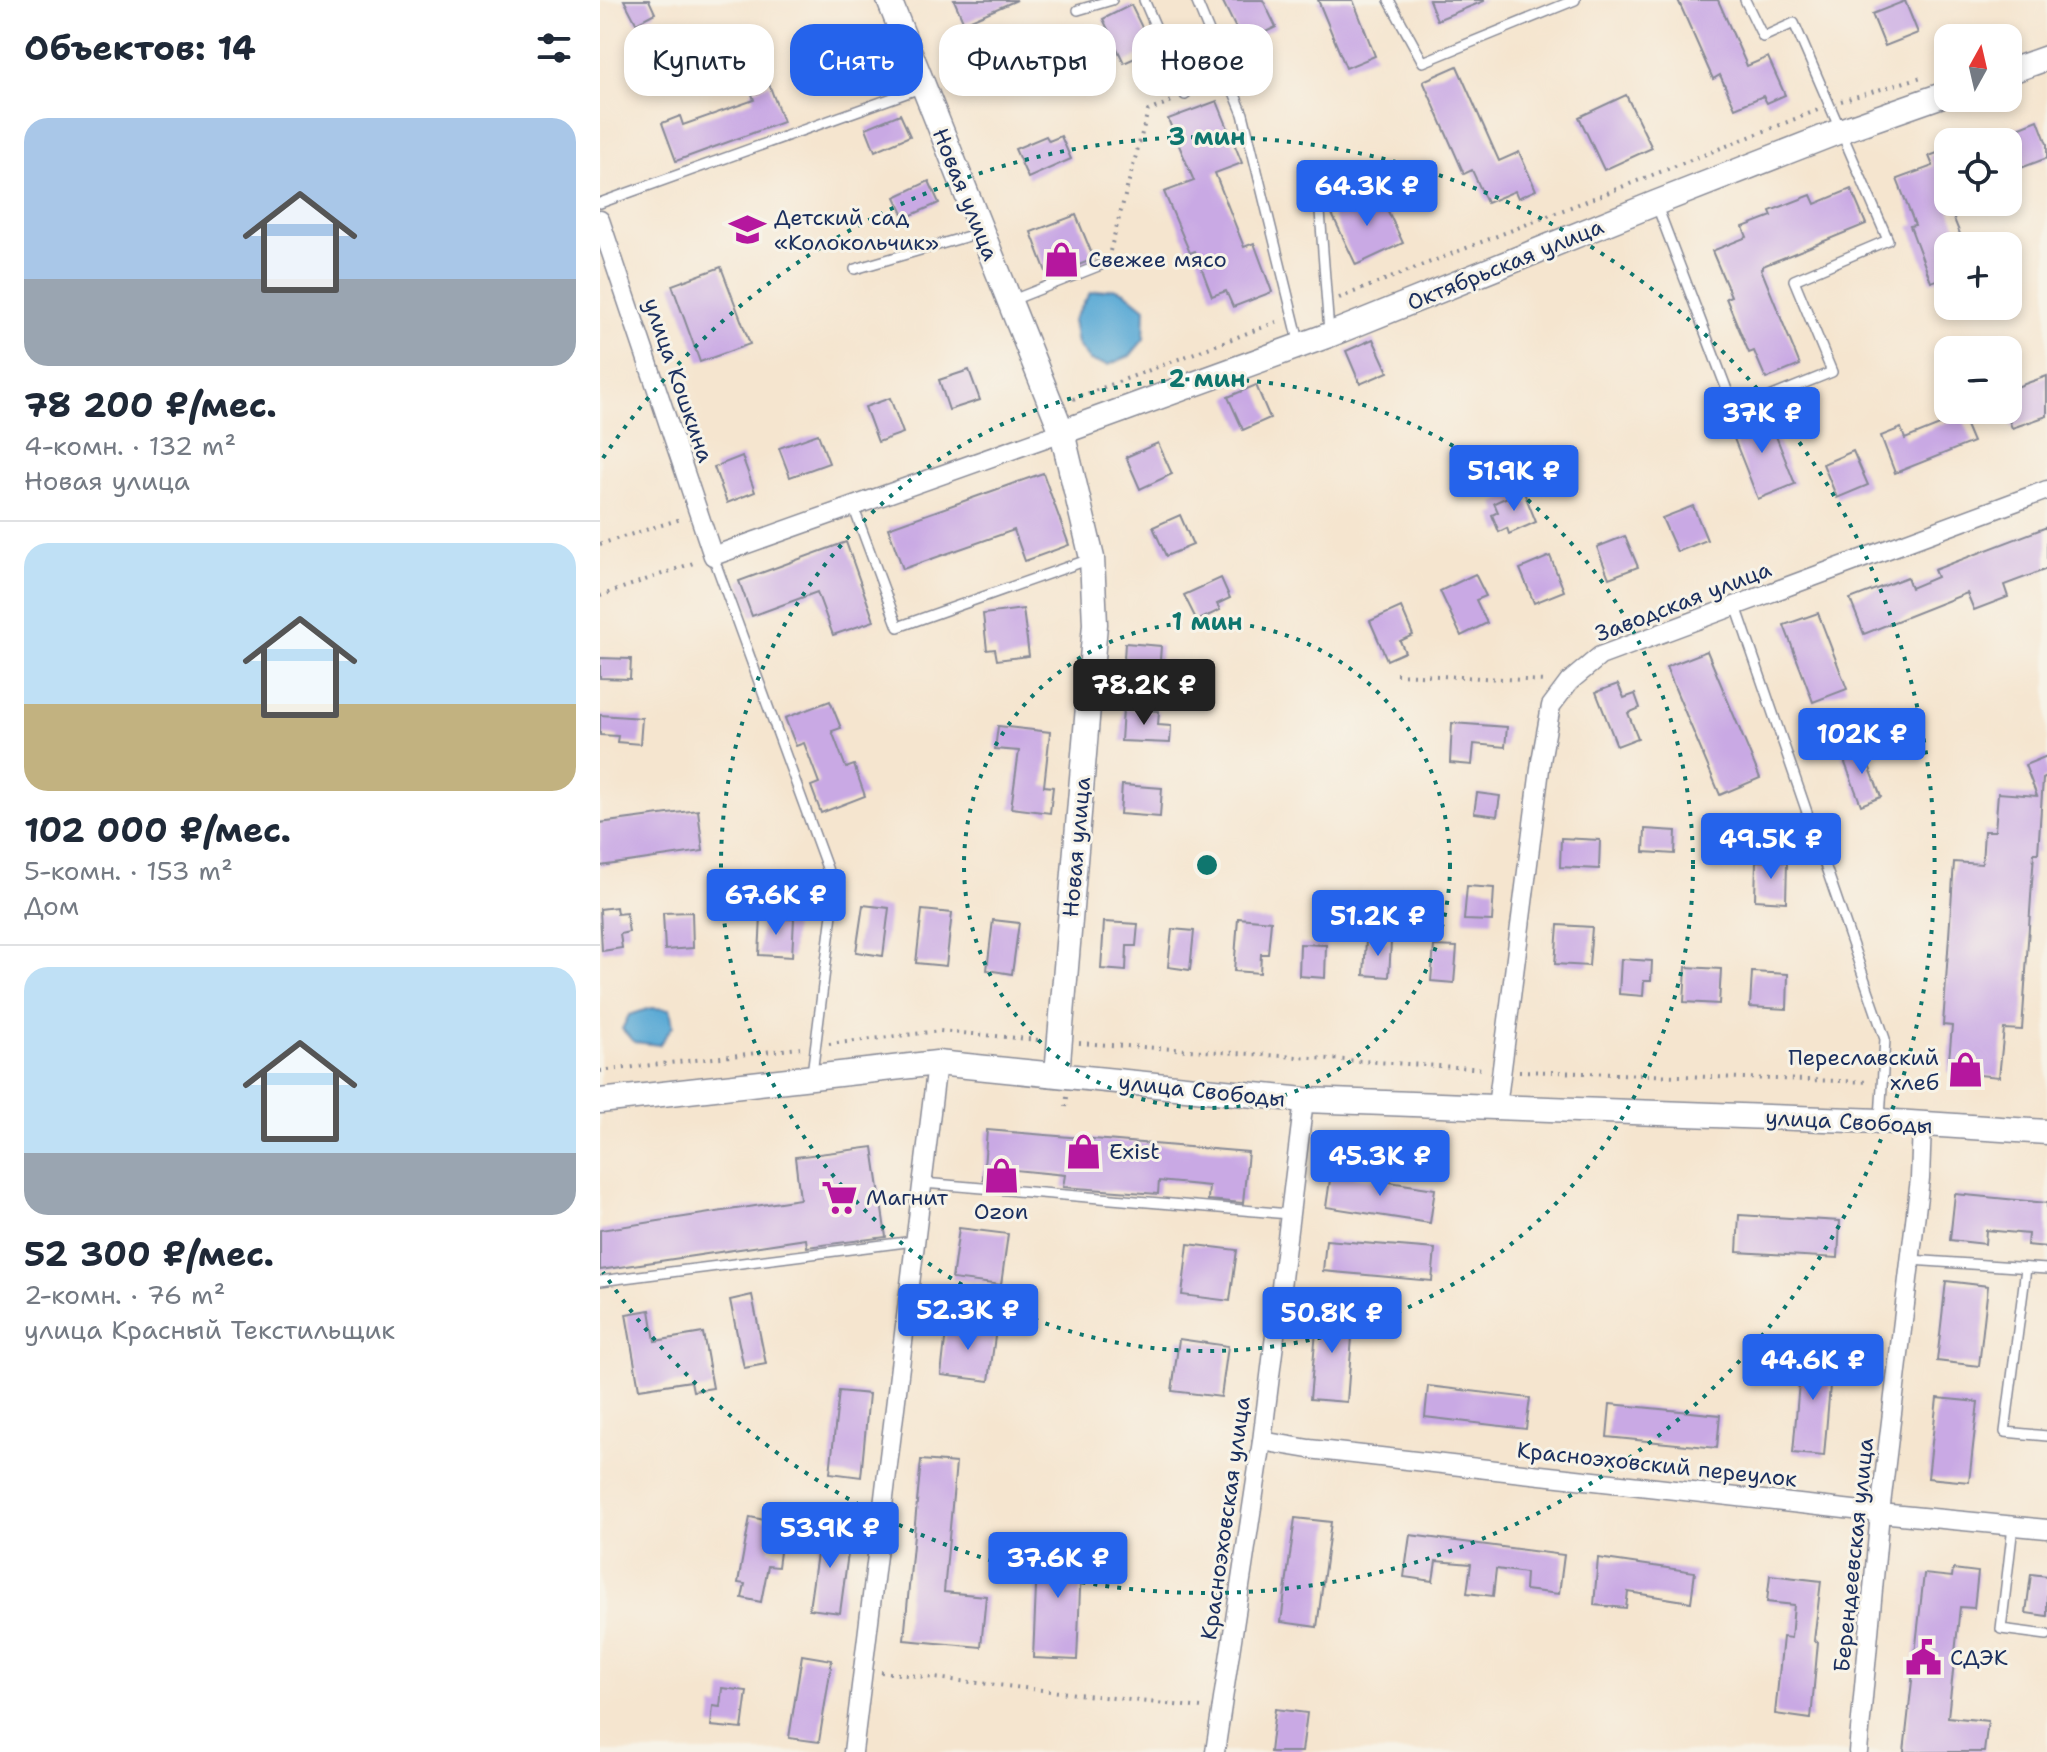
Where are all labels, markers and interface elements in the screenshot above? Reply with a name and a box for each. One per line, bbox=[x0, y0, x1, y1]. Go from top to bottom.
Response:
chip: Купить bbox=[624, 24, 774, 96]
chip: Снять bbox=[790, 24, 923, 96]
chip: Фильтры bbox=[939, 24, 1116, 96]
chip: Новое bbox=[1132, 24, 1273, 96]
north arrow bbox=[1934, 24, 2022, 112]
map controls bbox=[1934, 24, 2022, 424]
text: Объектов: 14 bbox=[24, 25, 256, 71]
icon: filters bbox=[532, 26, 576, 70]
text: 3 мин bbox=[1169, 121, 1246, 153]
street label: Новая улица bbox=[926, 124, 1005, 265]
button: locate bbox=[1934, 128, 2022, 216]
pin: 64.3K ₽ bbox=[1293, 160, 1441, 228]
text: 64.3K ₽ bbox=[1314, 168, 1420, 203]
icon: home bbox=[228, 170, 372, 314]
place label: Детский сад «Колокольчик» bbox=[774, 203, 939, 257]
school or university icon: Детский сад «Колокольчик» bbox=[729, 211, 767, 249]
street label: Октябрьская улица bbox=[1403, 212, 1608, 317]
button: + bbox=[1934, 232, 2022, 320]
shop icon: Свежее мясо bbox=[1043, 240, 1081, 278]
place label: Свежее мясо bbox=[1088, 245, 1227, 274]
street label: улица Кошкина bbox=[637, 294, 720, 466]
button: − bbox=[1934, 336, 2022, 424]
text: 2 мин bbox=[1169, 363, 1246, 395]
text: 78 200 ₽/мес. bbox=[24, 382, 277, 428]
pin: 37K ₽ bbox=[1706, 387, 1818, 455]
text: 37K ₽ bbox=[1722, 395, 1802, 430]
text: 4-комн. · 132 m² bbox=[24, 428, 236, 463]
pin: 51.9K ₽ bbox=[1440, 445, 1588, 513]
text: 51.9K ₽ bbox=[1467, 453, 1561, 488]
text: Новая улица bbox=[24, 463, 190, 498]
street label: Заводская улица bbox=[1591, 554, 1776, 648]
icon: home bbox=[228, 595, 372, 739]
text: 1 мин bbox=[1171, 606, 1243, 638]
pin: 78.2K ₽ bbox=[1070, 659, 1218, 727]
text: 78.2K ₽ bbox=[1091, 667, 1197, 702]
pin: 102K ₽ bbox=[1797, 708, 1927, 776]
text: 102K ₽ bbox=[1816, 716, 1908, 751]
street label: Новая улица bbox=[1056, 776, 1097, 918]
text: 102 000 ₽/мес. bbox=[24, 807, 291, 853]
pin: 49.5K ₽ bbox=[1697, 813, 1845, 881]
text: 49.5K ₽ bbox=[1719, 821, 1823, 856]
centre of rings bbox=[1193, 851, 1221, 879]
text: 5-комн. · 153 m² bbox=[24, 853, 233, 888]
pin: 67.6K ₽ bbox=[702, 869, 850, 937]
text: 67.6K ₽ bbox=[725, 877, 827, 912]
text: Дом bbox=[24, 888, 79, 923]
pin: 51.2K ₽ bbox=[1304, 890, 1452, 958]
text: 51.2K ₽ bbox=[1330, 898, 1426, 933]
icon: home bbox=[228, 1019, 372, 1163]
place label: Переславский хлеб bbox=[1788, 1043, 1939, 1097]
shop icon: Переславский хлеб bbox=[1946, 1051, 1984, 1089]
street label: улица Свободы bbox=[1117, 1067, 1287, 1114]
street label: улица Свободы bbox=[1765, 1103, 1933, 1140]
pin: 45.3K ₽ bbox=[1306, 1130, 1454, 1198]
shop icon: Exist bbox=[1064, 1132, 1102, 1170]
place label: Exist bbox=[1109, 1137, 1160, 1166]
text: 45.3K ₽ bbox=[1329, 1138, 1431, 1173]
shop icon: Ozon bbox=[982, 1156, 1020, 1194]
supermarket icon: Магнит bbox=[821, 1178, 859, 1216]
place label: Магнит bbox=[866, 1183, 949, 1212]
place label: Ozon bbox=[974, 1197, 1028, 1226]
text: 52 300 ₽/мес. bbox=[24, 1231, 274, 1277]
text: 2-комн. · 76 m² bbox=[24, 1277, 225, 1312]
pin: 52.3K ₽ bbox=[894, 1284, 1042, 1352]
pin: 50.8K ₽ bbox=[1258, 1287, 1406, 1355]
text: 52.3K ₽ bbox=[916, 1292, 1020, 1327]
text: 50.8K ₽ bbox=[1281, 1295, 1383, 1330]
text: улица Красный Текстильщик bbox=[24, 1312, 395, 1347]
pin: 44.6K ₽ bbox=[1739, 1334, 1887, 1402]
text: 44.6K ₽ bbox=[1761, 1342, 1866, 1377]
street label: Красноэховская улица bbox=[1194, 1394, 1257, 1642]
street label: Красноэховский переулок bbox=[1516, 1435, 1799, 1494]
street label: Берендеевская улица bbox=[1827, 1436, 1880, 1674]
pin: 53.9K ₽ bbox=[756, 1502, 904, 1570]
text: 53.9K ₽ bbox=[780, 1510, 880, 1545]
pin: 37.6K ₽ bbox=[984, 1532, 1132, 1600]
text: 37.6K ₽ bbox=[1006, 1540, 1110, 1575]
public building icon: СДЭК bbox=[1905, 1638, 1943, 1676]
place label: СДЭК bbox=[1950, 1643, 2008, 1672]

